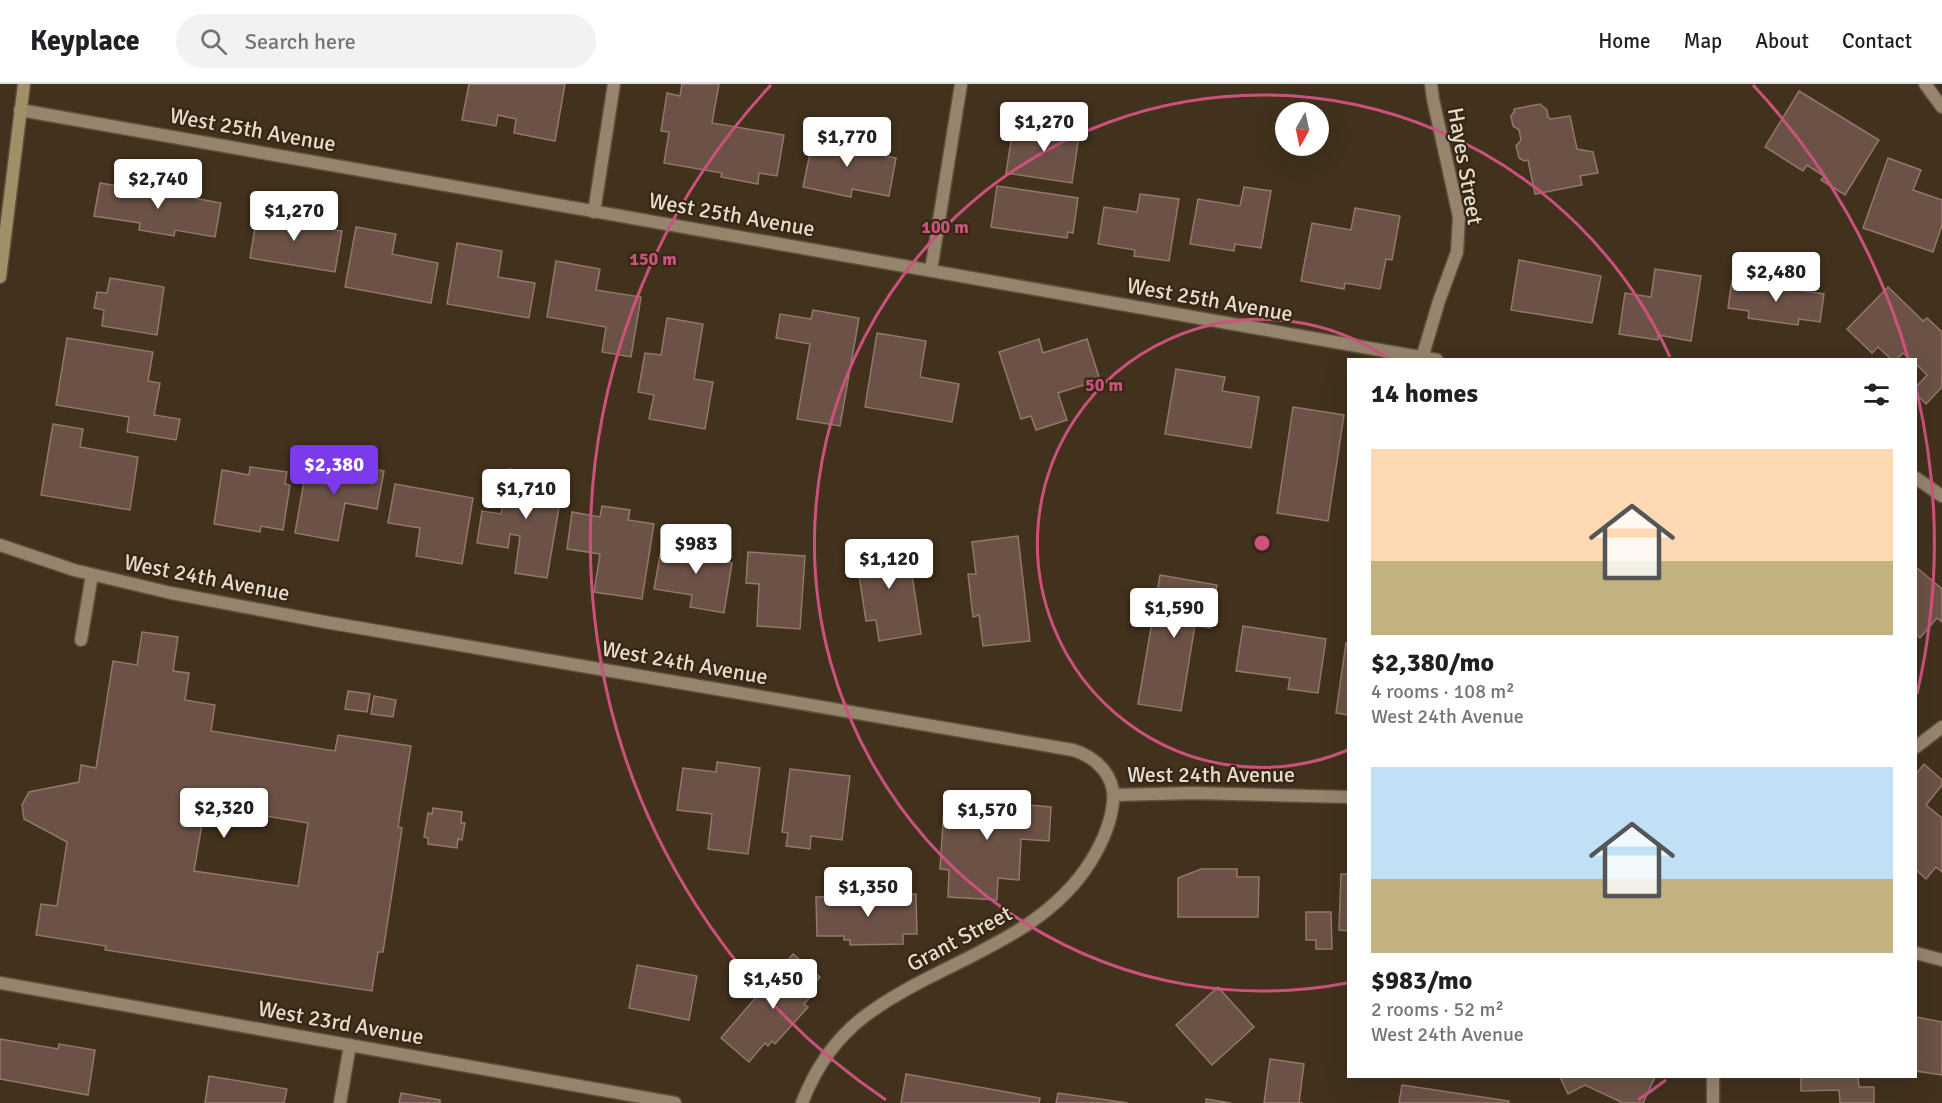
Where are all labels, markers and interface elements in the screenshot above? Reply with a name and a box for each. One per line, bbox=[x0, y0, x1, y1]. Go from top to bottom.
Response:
search box bbox=[176, 14, 596, 68]
text: Keyplace bbox=[30, 24, 140, 58]
icon: search bbox=[197, 25, 230, 58]
text: Search here bbox=[245, 28, 356, 55]
text: Home bbox=[1598, 28, 1651, 54]
text: Map bbox=[1684, 28, 1722, 54]
text: About bbox=[1755, 28, 1809, 54]
text: Contact bbox=[1842, 28, 1912, 54]
street label: West 25th Avenue bbox=[168, 102, 338, 157]
pin: $1,270 bbox=[995, 102, 1093, 153]
north arrow bbox=[1275, 102, 1329, 156]
map controls bbox=[1275, 102, 1329, 156]
street label: Hayes Street bbox=[1442, 105, 1489, 227]
text: $1,270 bbox=[1014, 109, 1074, 134]
pin: $1,770 bbox=[798, 117, 896, 168]
text: $1,770 bbox=[817, 124, 877, 149]
pin: $2,740 bbox=[109, 159, 207, 210]
text: $2,740 bbox=[128, 166, 188, 191]
street label: West 25th Avenue bbox=[647, 187, 817, 242]
pin: $1,270 bbox=[245, 191, 343, 242]
text: $1,270 bbox=[264, 198, 324, 223]
text: 100 m bbox=[921, 216, 969, 238]
text: 150 m bbox=[629, 248, 677, 270]
pin: $2,480 bbox=[1727, 252, 1825, 303]
text: $2,480 bbox=[1746, 259, 1806, 284]
street label: West 25th Avenue bbox=[1125, 272, 1295, 327]
text: 50 m bbox=[1085, 374, 1123, 396]
text: 14 homes bbox=[1371, 378, 1478, 410]
icon: filters bbox=[1860, 378, 1893, 411]
pin: $2,380 bbox=[285, 445, 383, 496]
text: $2,380 bbox=[304, 452, 364, 477]
pin: $1,710 bbox=[477, 469, 575, 520]
text: $1,710 bbox=[496, 476, 556, 501]
icon: home bbox=[1578, 488, 1686, 596]
pin: $983 bbox=[660, 524, 732, 575]
text: $983 bbox=[674, 531, 718, 556]
centre of rings bbox=[1252, 533, 1272, 553]
pin: $1,120 bbox=[840, 539, 938, 590]
text: $1,120 bbox=[859, 546, 919, 571]
street label: West 24th Avenue bbox=[122, 548, 292, 607]
pin: $1,590 bbox=[1125, 588, 1223, 639]
text: $1,590 bbox=[1144, 595, 1204, 620]
street label: West 24th Avenue bbox=[600, 635, 770, 690]
text: $2,380/mo bbox=[1371, 647, 1494, 679]
text: 4 rooms · 108 m² bbox=[1371, 679, 1515, 704]
text: West 24th Avenue bbox=[1371, 704, 1524, 729]
street label: West 24th Avenue bbox=[1127, 761, 1295, 788]
pin: $2,320 bbox=[175, 788, 273, 839]
pin: $1,570 bbox=[938, 790, 1036, 841]
text: $2,320 bbox=[194, 795, 254, 820]
text: $1,570 bbox=[957, 797, 1017, 822]
icon: home bbox=[1578, 806, 1686, 914]
pin: $1,350 bbox=[819, 867, 917, 918]
text: $1,350 bbox=[838, 874, 898, 899]
street label: Grant Street bbox=[902, 899, 1017, 977]
pin: $1,450 bbox=[724, 959, 822, 1010]
text: $983/mo bbox=[1371, 965, 1472, 997]
text: $1,450 bbox=[743, 966, 803, 991]
street label: West 23rd Avenue bbox=[256, 995, 426, 1050]
text: 2 rooms · 52 m² bbox=[1371, 997, 1504, 1022]
text: West 24th Avenue bbox=[1371, 1022, 1524, 1047]

